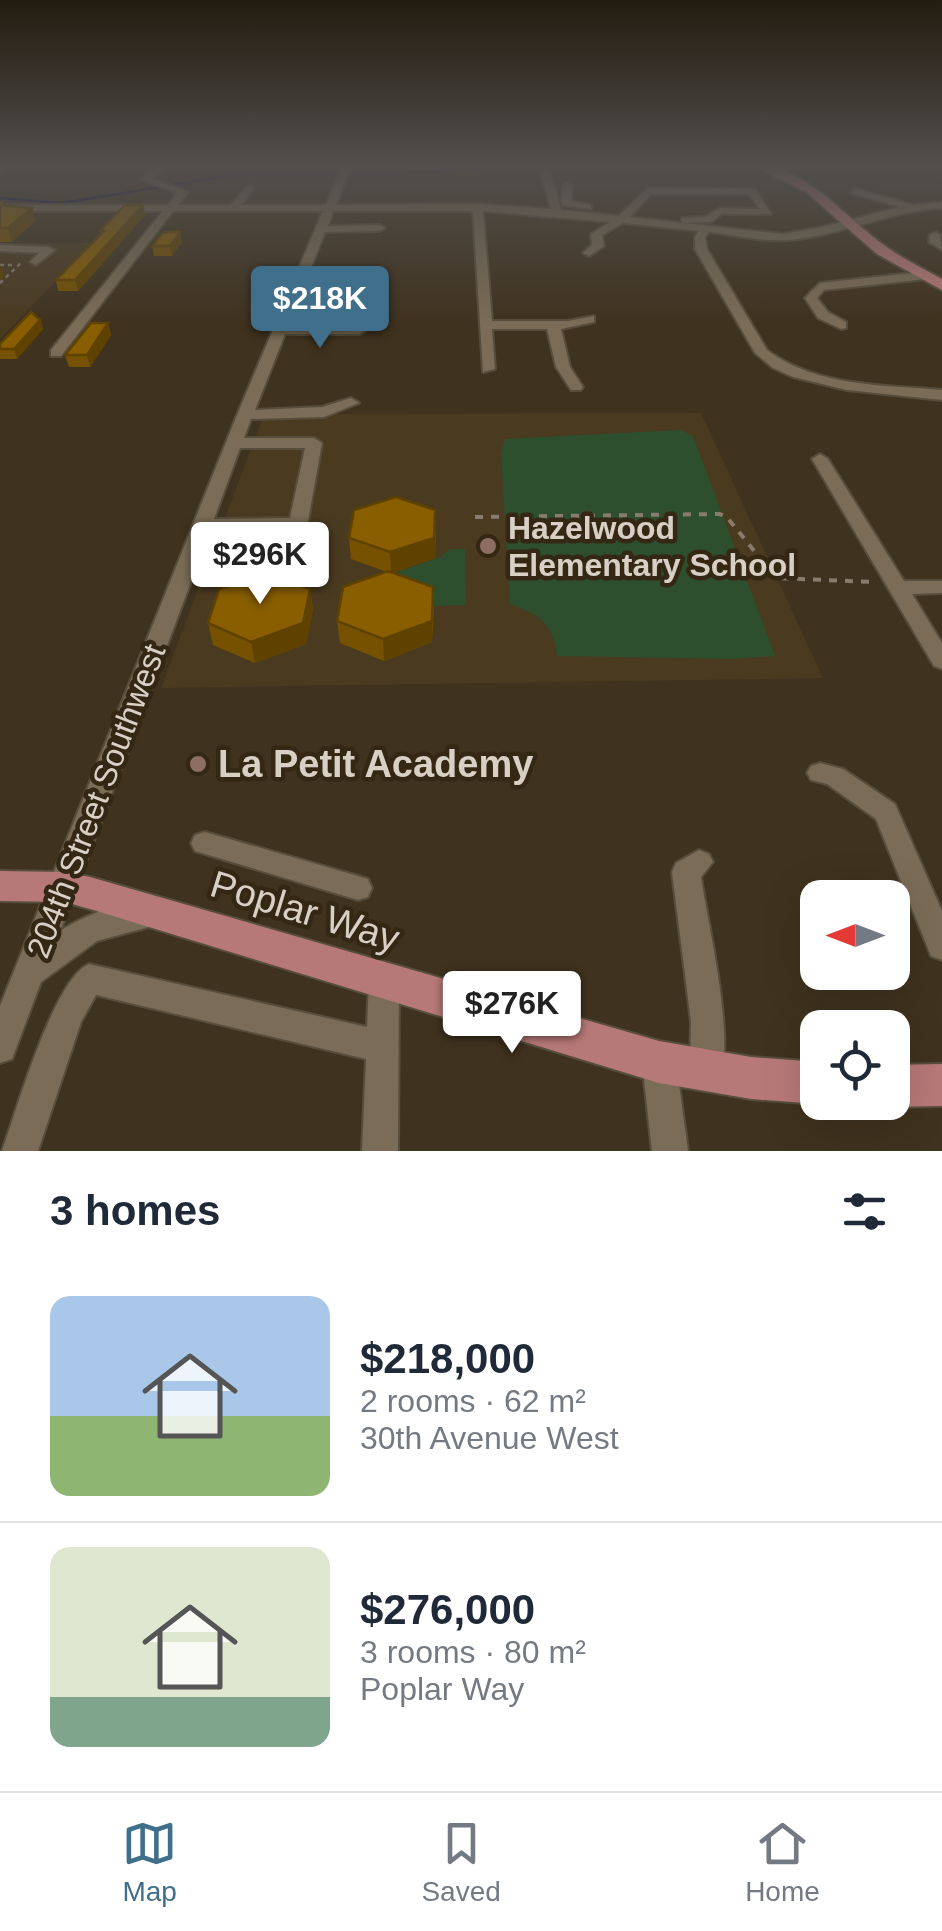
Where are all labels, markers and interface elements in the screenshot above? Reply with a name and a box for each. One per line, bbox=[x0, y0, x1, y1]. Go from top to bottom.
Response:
pin: $218K bbox=[250, 266, 390, 351]
text: $218K bbox=[273, 280, 367, 316]
place label: Hazelwood Elementary School bbox=[508, 510, 796, 583]
pin: $296K bbox=[190, 522, 330, 607]
marker: Hazelwood Elementary School bbox=[477, 535, 499, 557]
text: $296K bbox=[213, 536, 307, 572]
street label: 204th Street Southwest bbox=[20, 639, 172, 963]
place label: La Petit Academy bbox=[218, 743, 533, 785]
marker: La Petit Academy bbox=[187, 753, 209, 775]
street label: Poplar Way bbox=[206, 862, 404, 960]
north arrow bbox=[800, 880, 910, 990]
map controls bbox=[800, 880, 910, 1120]
pin: $276K bbox=[442, 971, 582, 1056]
text: $276K bbox=[465, 985, 559, 1021]
button: locate bbox=[800, 1010, 910, 1120]
icon: filters bbox=[837, 1184, 892, 1239]
text: 3 homes bbox=[50, 1187, 220, 1234]
text: $218,000 bbox=[360, 1335, 535, 1382]
icon: home bbox=[130, 1336, 250, 1456]
text: 2 rooms · 62 m² bbox=[360, 1383, 586, 1419]
text: 30th Avenue West bbox=[360, 1420, 619, 1456]
text: $276,000 bbox=[360, 1586, 535, 1633]
icon: home bbox=[130, 1587, 250, 1707]
text: 3 rooms · 80 m² bbox=[360, 1634, 586, 1670]
text: Poplar Way bbox=[360, 1671, 524, 1707]
tab: Map bbox=[122, 1816, 177, 1908]
tab: Saved bbox=[421, 1816, 501, 1908]
tab: Home bbox=[745, 1816, 820, 1908]

